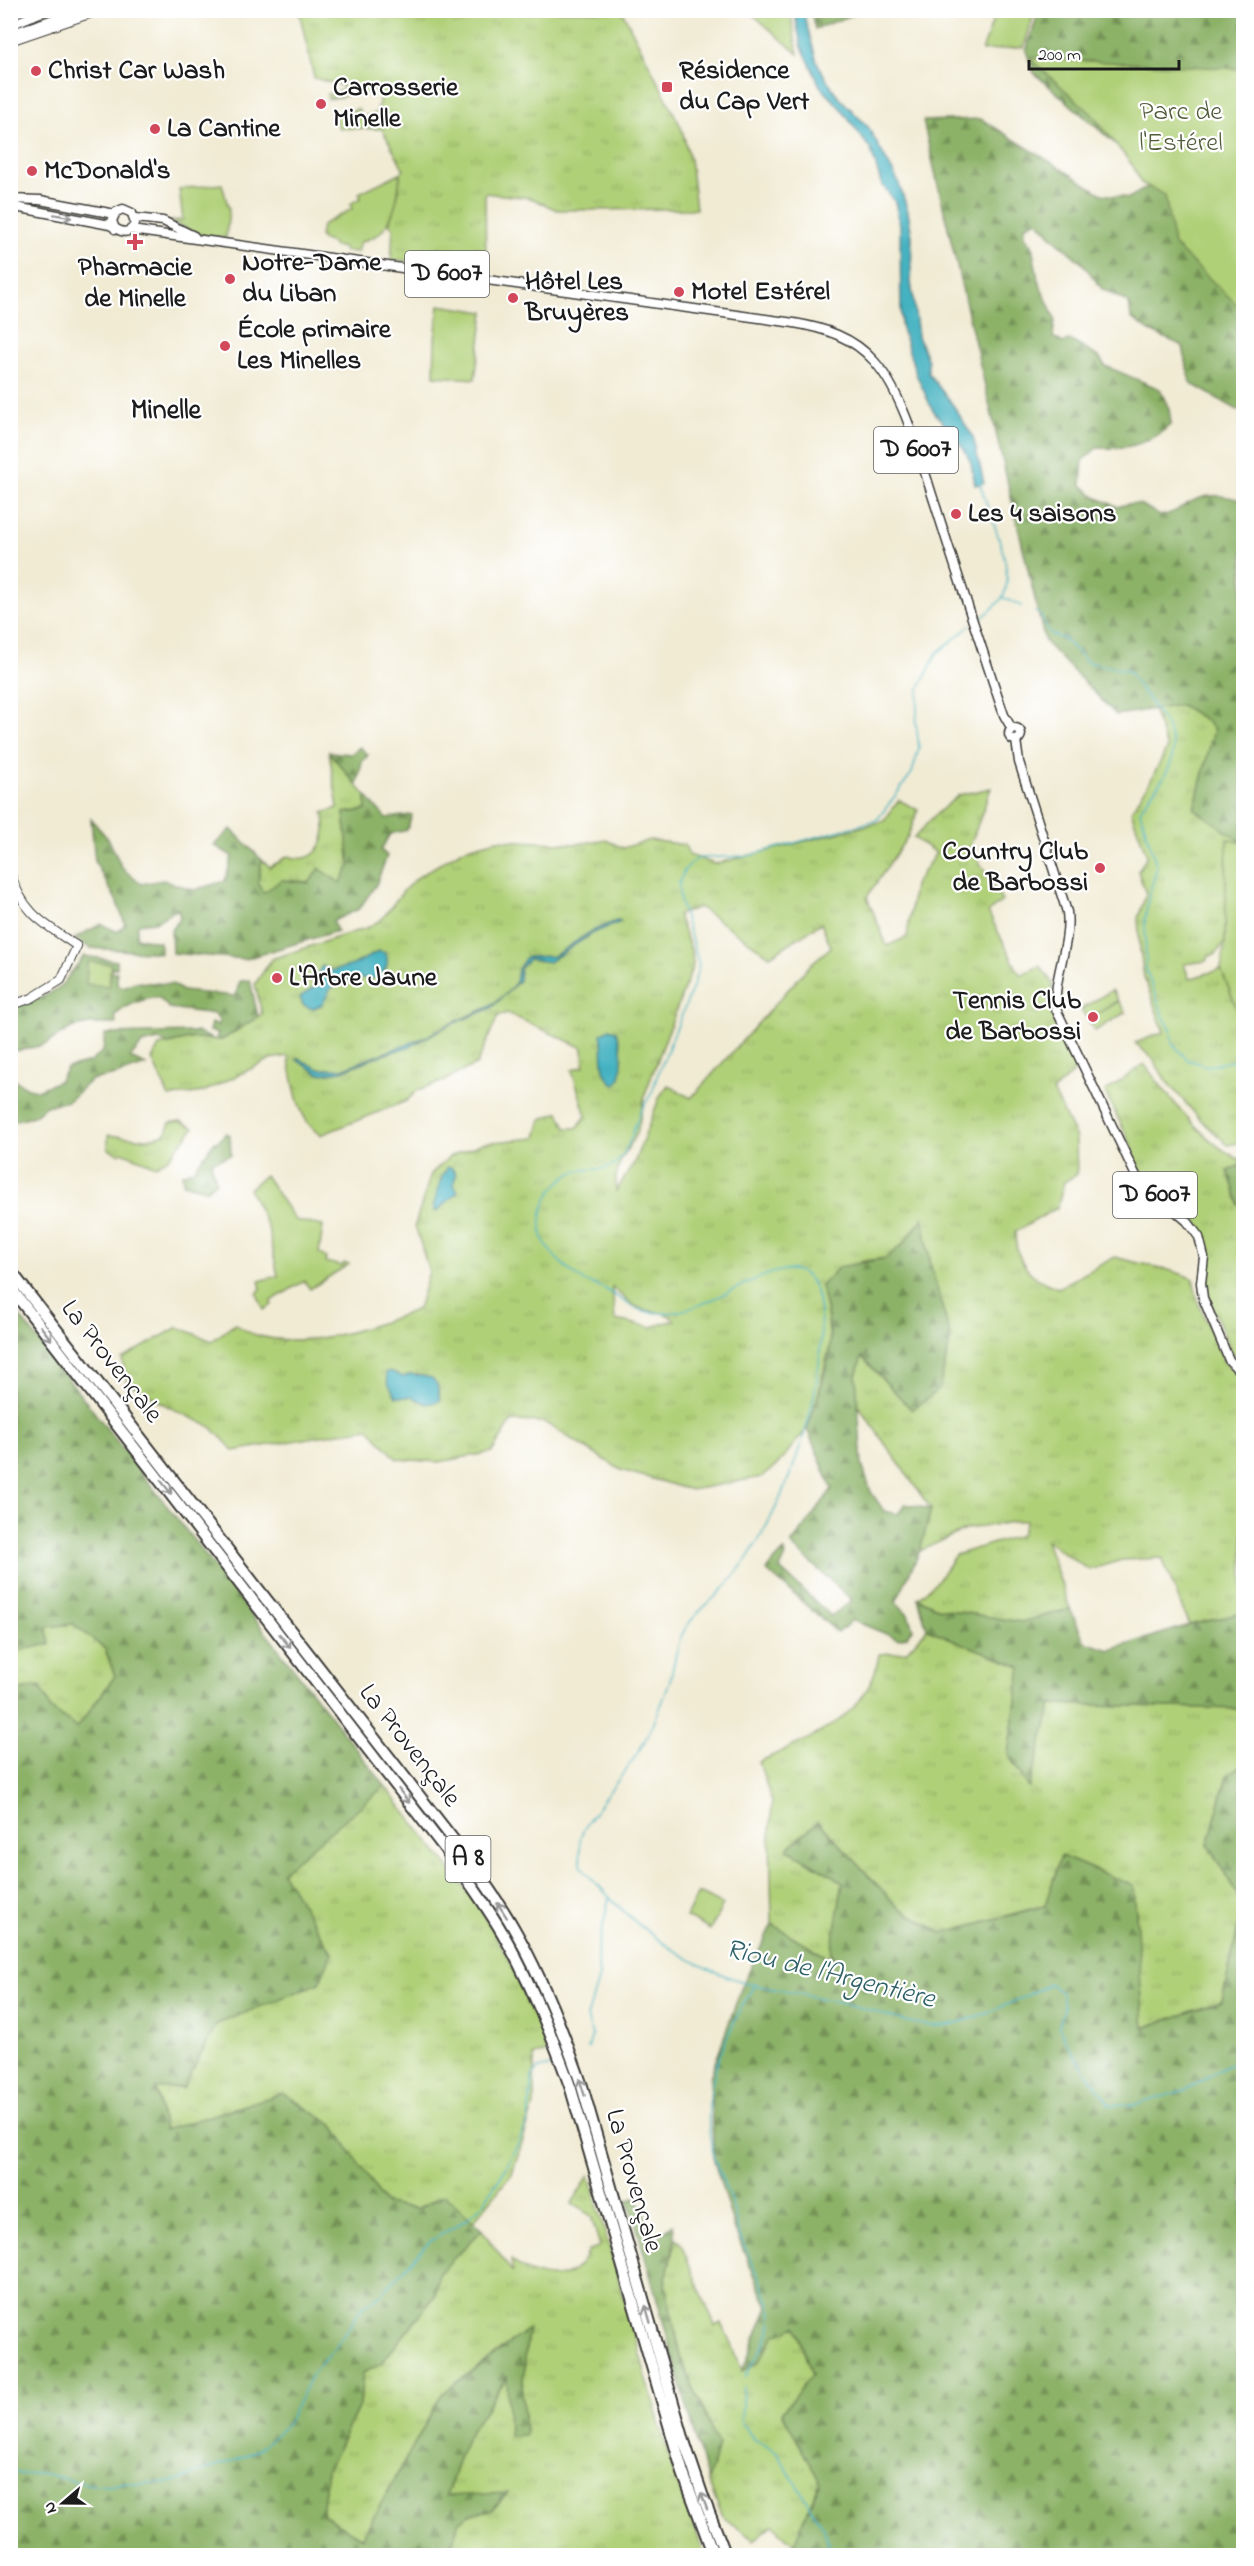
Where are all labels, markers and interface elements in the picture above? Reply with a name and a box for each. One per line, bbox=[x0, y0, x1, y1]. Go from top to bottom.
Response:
scale bar bbox=[1029, 33, 1179, 71]
text: 200 m bbox=[1038, 43, 1081, 69]
place label: Christ Car Wash bbox=[48, 52, 225, 91]
place label: Résidence du Cap Vert bbox=[679, 52, 810, 122]
marker: Christ Car Wash bbox=[29, 64, 43, 78]
place label: Carrosserie Minelle bbox=[333, 69, 459, 139]
marker: Résidence du Cap Vert bbox=[660, 80, 674, 94]
park label: Parc de l'Estérel bbox=[1139, 93, 1223, 163]
marker: Carrosserie Minelle bbox=[314, 97, 328, 111]
place label: La Cantine bbox=[167, 110, 281, 149]
marker: La Cantine bbox=[148, 122, 162, 136]
place label: McDonald's bbox=[44, 152, 170, 191]
marker: McDonald's bbox=[25, 164, 39, 178]
one-way arrow bbox=[53, 210, 73, 221]
marker: Pharmacie de Minelle bbox=[128, 235, 142, 249]
place label: Notre-Dame du Liban bbox=[242, 244, 382, 314]
place label: Pharmacie de Minelle bbox=[78, 249, 193, 319]
road number: D 6007 bbox=[405, 251, 489, 297]
place label: Hôtel Les Bruyères bbox=[523, 263, 629, 333]
marker: Notre-Dame du Liban bbox=[223, 272, 237, 286]
place label: Motel Estérel bbox=[691, 273, 830, 312]
marker: Motel Estérel bbox=[672, 285, 686, 299]
marker: Hôtel Les Bruyères bbox=[506, 291, 520, 305]
place label: École primaire Les Minelles bbox=[237, 311, 392, 381]
marker: École primaire Les Minelles bbox=[218, 339, 232, 353]
district label: Minelle bbox=[131, 391, 203, 432]
road number: D 6007 bbox=[874, 427, 958, 473]
place label: Les 4 saisons bbox=[968, 495, 1116, 534]
marker: Les 4 saisons bbox=[949, 507, 963, 521]
place label: Country Club de Barbossi bbox=[942, 833, 1089, 903]
marker: Country Club de Barbossi bbox=[1093, 861, 1107, 875]
place label: L'Arbre Jaune bbox=[289, 959, 438, 998]
marker: L'Arbre Jaune bbox=[270, 971, 284, 985]
place label: Tennis Club de Barbossi bbox=[945, 982, 1082, 1052]
marker: Tennis Club de Barbossi bbox=[1086, 1010, 1100, 1024]
road number: D 6007 bbox=[1113, 1172, 1197, 1218]
street label: La Provençale bbox=[50, 1292, 172, 1433]
one-way arrow bbox=[40, 1325, 53, 1341]
one-way arrow bbox=[160, 1479, 172, 1495]
one-way arrow bbox=[279, 1633, 292, 1649]
street label: La Provençale bbox=[348, 1676, 470, 1817]
one-way arrow bbox=[398, 1787, 411, 1803]
road number: A 8 bbox=[446, 1836, 490, 1882]
one-way arrow bbox=[496, 1902, 508, 1918]
water label: Riou de l'Argentière bbox=[721, 1929, 940, 2021]
one-way arrow bbox=[576, 2078, 587, 2097]
street label: La Provençale bbox=[594, 2105, 672, 2258]
one-way arrow bbox=[642, 2305, 653, 2324]
north arrow bbox=[33, 2473, 93, 2533]
one-way arrow bbox=[698, 2492, 709, 2511]
text: N bbox=[38, 2498, 64, 2517]

